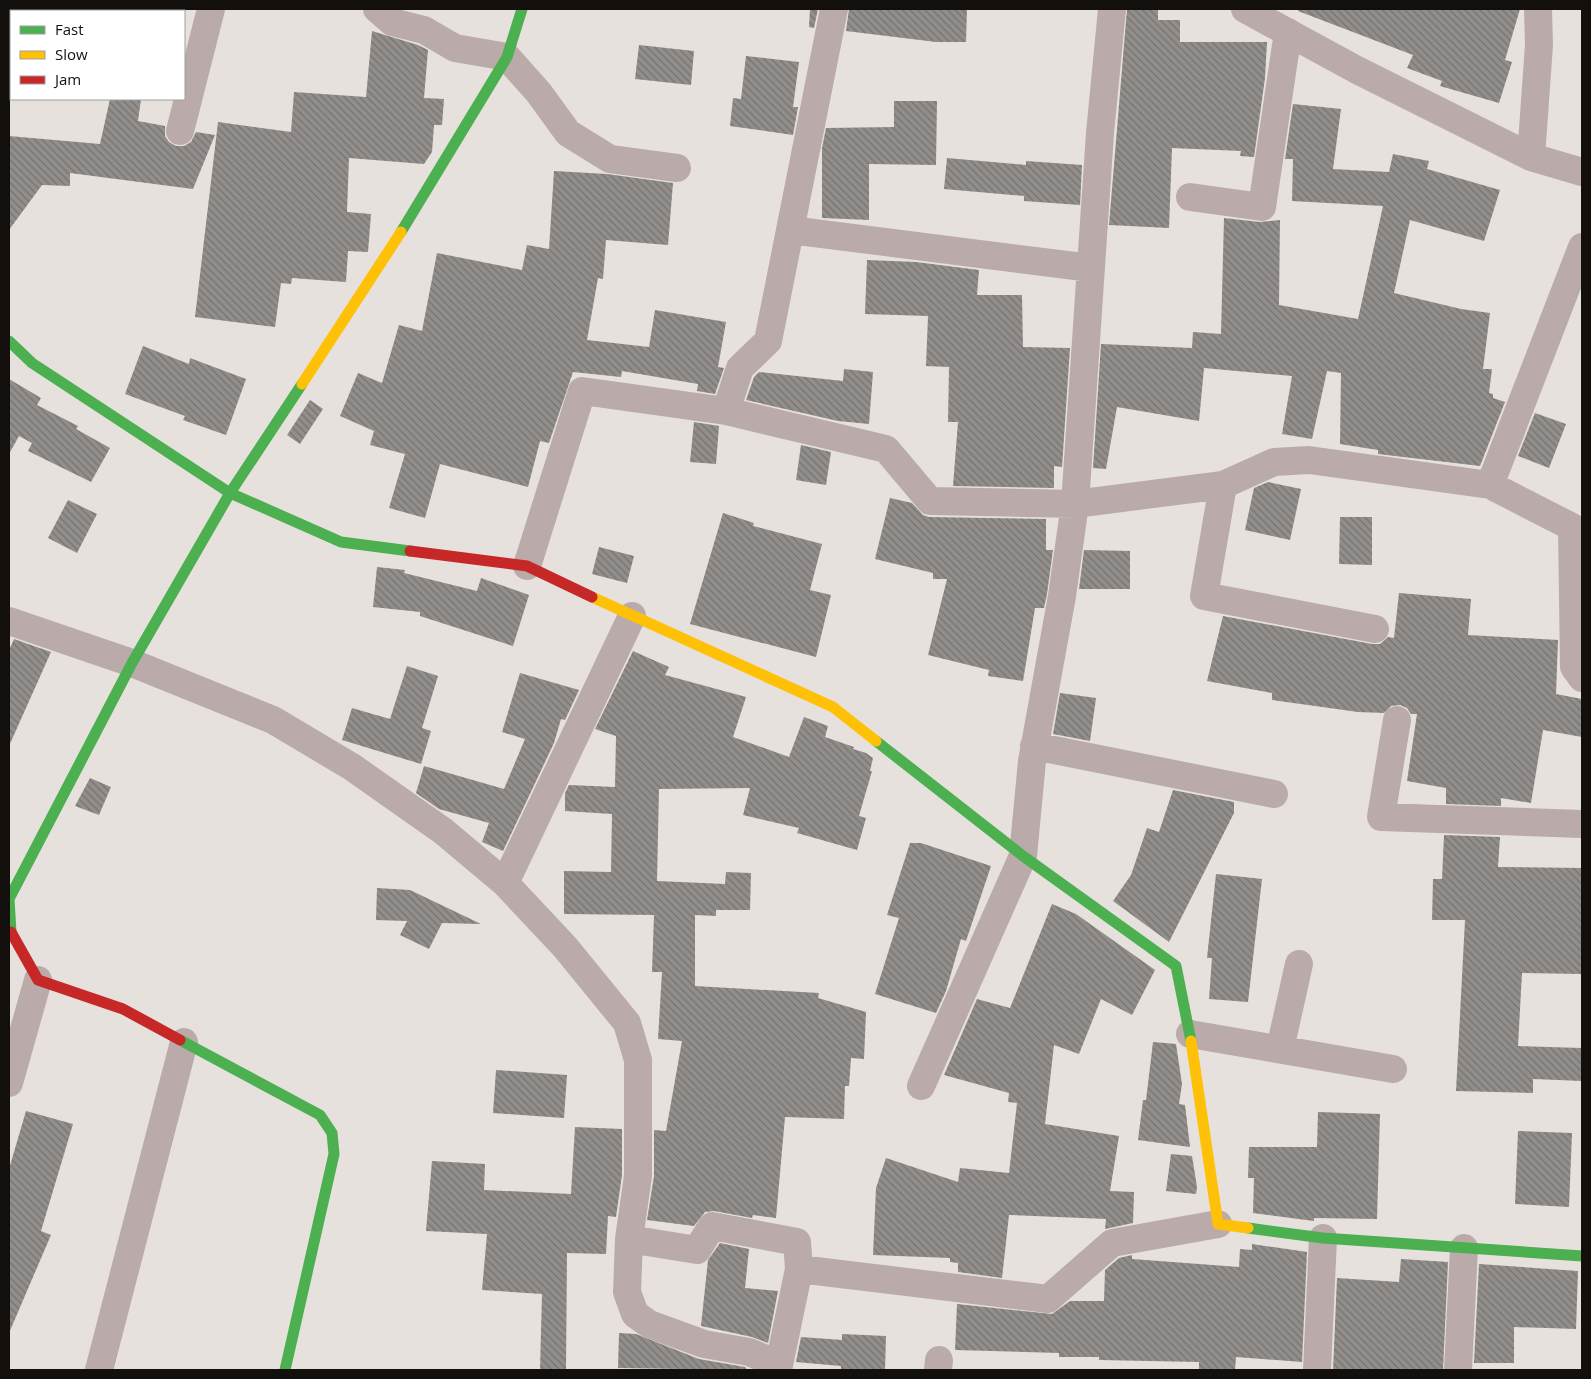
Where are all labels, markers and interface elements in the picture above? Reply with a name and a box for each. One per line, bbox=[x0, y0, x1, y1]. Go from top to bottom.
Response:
legend bbox=[10, 10, 185, 100]
text: Fast bbox=[55, 19, 84, 39]
text: Slow bbox=[55, 44, 88, 64]
text: Jam bbox=[53, 69, 81, 89]

